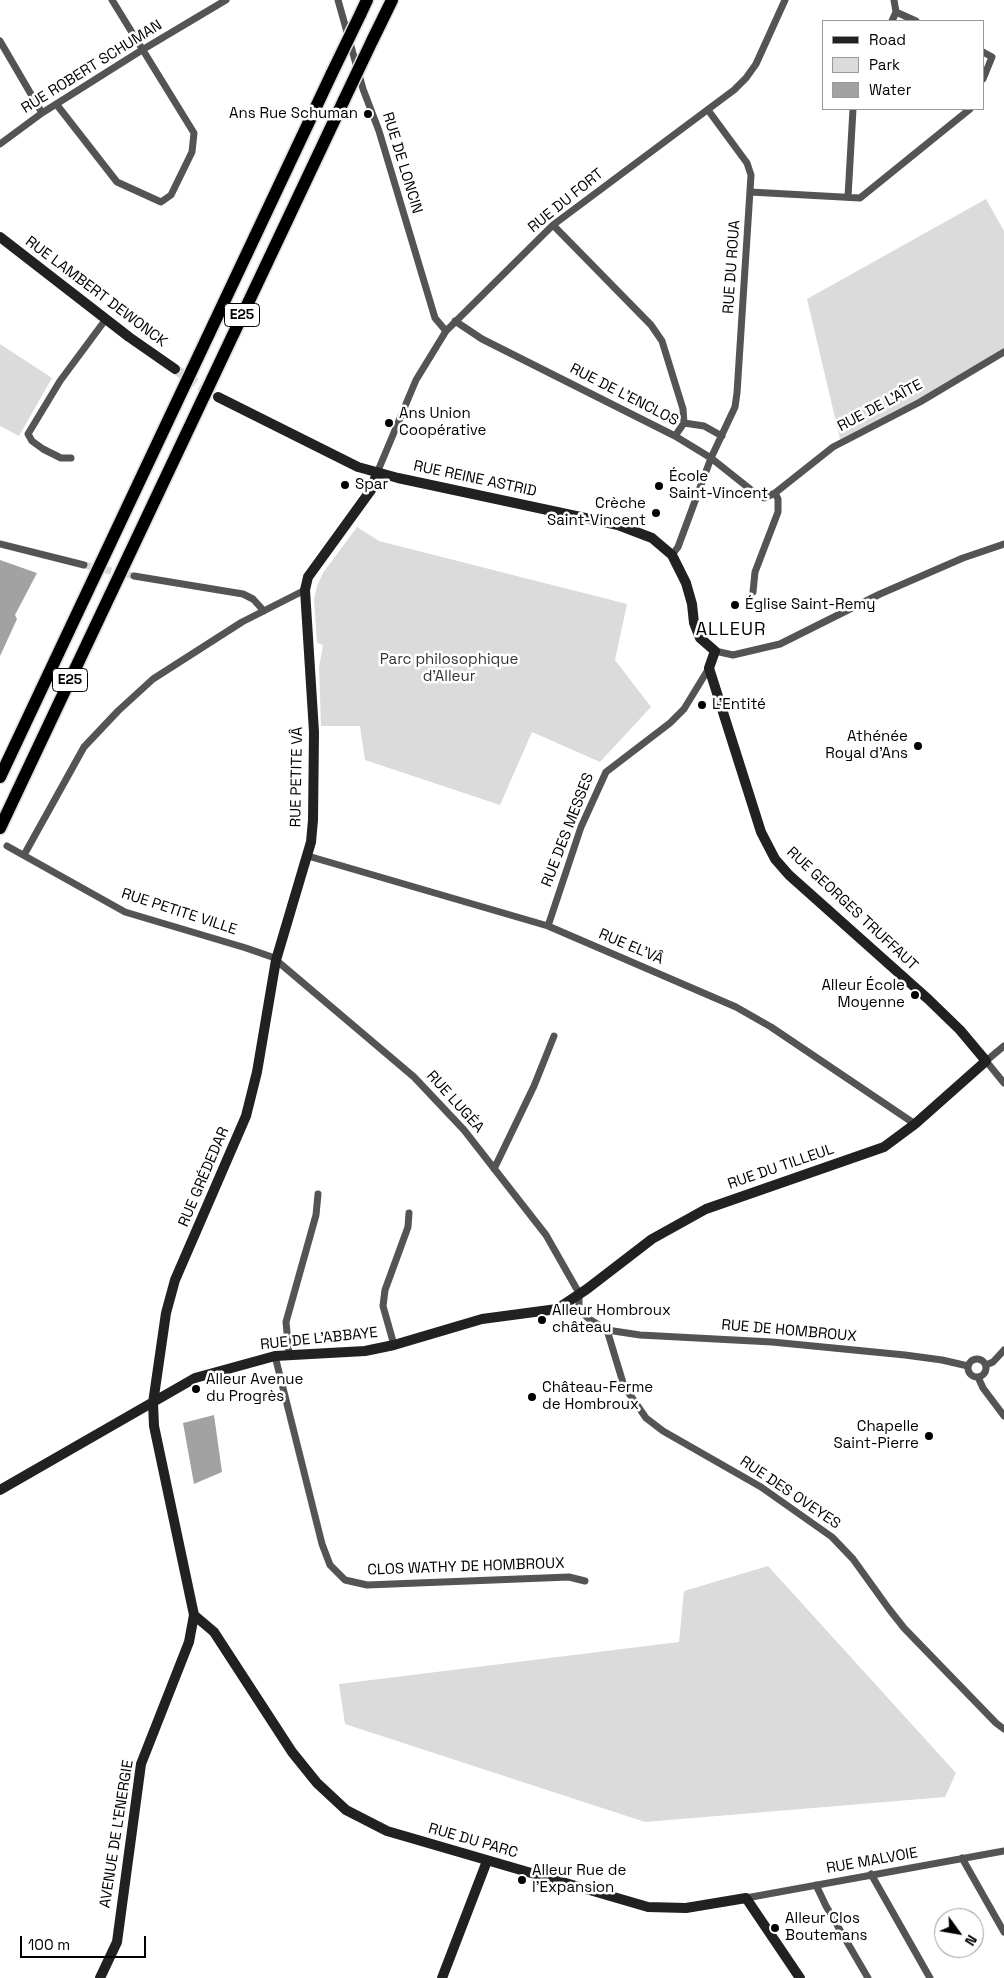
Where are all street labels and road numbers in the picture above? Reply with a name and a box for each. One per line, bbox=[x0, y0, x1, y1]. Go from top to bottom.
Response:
street label: RUE ROBERT SCHUMAN bbox=[18, 16, 166, 118]
street label: RUE DE LONCIN bbox=[378, 110, 426, 216]
street label: RUE DU FORT bbox=[525, 165, 607, 237]
street label: RUE DU ROUA bbox=[720, 219, 744, 315]
street label: RUE LAMBERT DEWONCK bbox=[22, 233, 170, 351]
road number: E25 bbox=[224, 304, 260, 326]
street label: RUE DE L'ENCLOS bbox=[567, 360, 681, 430]
street label: RUE DE L'AÎTE bbox=[835, 376, 925, 436]
street label: RUE REINE ASTRID bbox=[412, 457, 538, 501]
road number: E25 bbox=[52, 668, 88, 692]
street label: RUE PETITE VÂ bbox=[287, 726, 307, 828]
street label: RUE DES MESSES bbox=[538, 770, 598, 890]
street label: RUE GEORGES TRUFFAUT bbox=[783, 843, 921, 975]
street label: RUE PETITE VILLE bbox=[119, 885, 239, 939]
street label: RUE EL'VÂ bbox=[596, 925, 666, 969]
street label: RUE LUGÉA bbox=[422, 1067, 488, 1137]
street label: RUE GRÉDEDAR bbox=[175, 1124, 233, 1230]
street label: RUE DU TILLEUL bbox=[726, 1140, 836, 1194]
street label: RUE DE HOMBROUX bbox=[721, 1316, 857, 1346]
street label: RUE DE L'ABBAYE bbox=[259, 1324, 379, 1354]
street label: RUE DES OVEYES bbox=[736, 1453, 844, 1533]
street label: CLOS WATHY DE HOMBROUX bbox=[367, 1555, 565, 1579]
street label: AVENUE DE L'ENERGIE bbox=[96, 1759, 138, 1909]
street label: RUE DU PARC bbox=[426, 1820, 520, 1862]
street label: RUE MALVOIE bbox=[825, 1844, 919, 1878]

